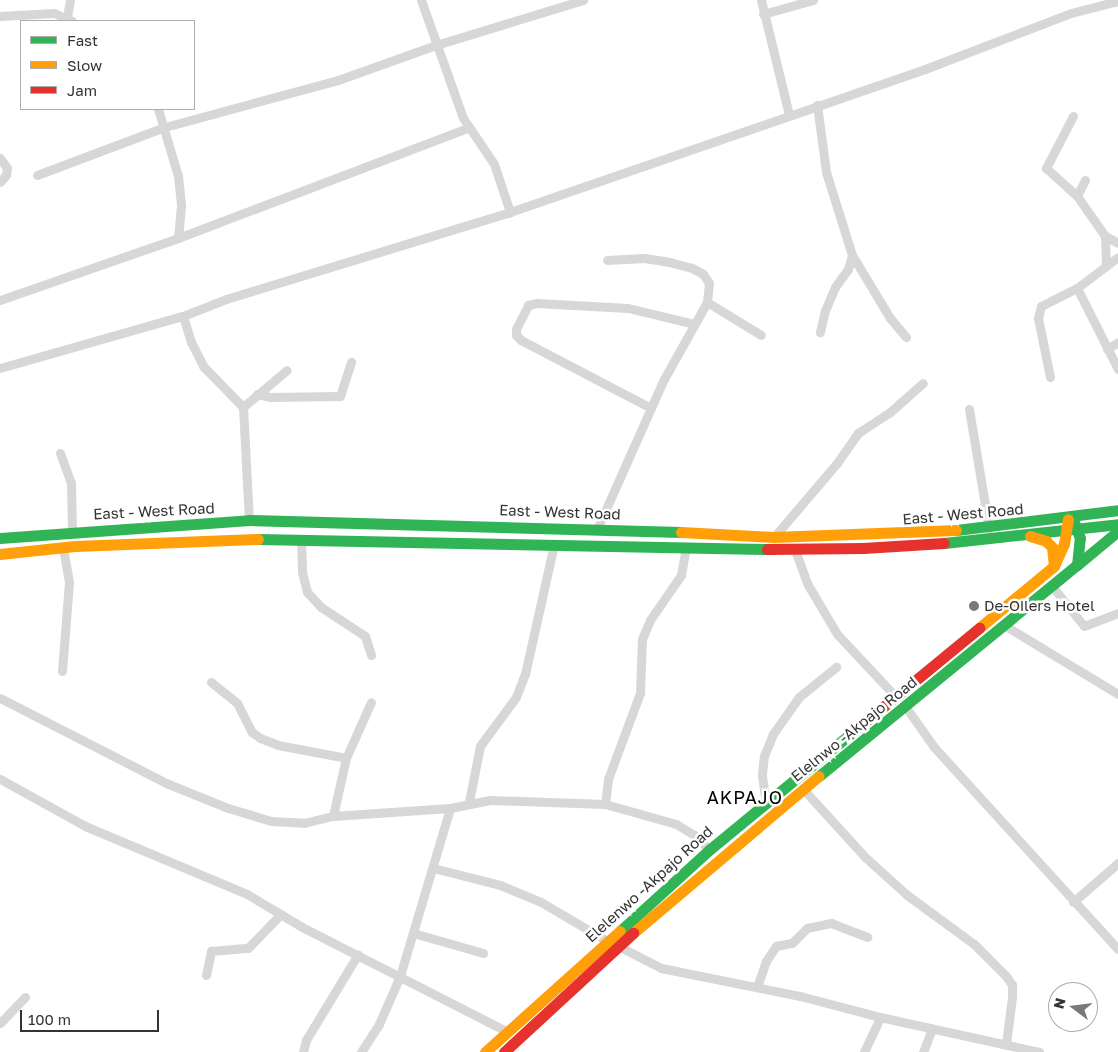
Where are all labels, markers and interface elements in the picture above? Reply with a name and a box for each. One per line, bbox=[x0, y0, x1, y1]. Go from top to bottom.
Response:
legend bbox=[20, 20, 195, 110]
text: Fast bbox=[67, 31, 98, 49]
text: Slow bbox=[67, 56, 102, 74]
text: Jam bbox=[67, 81, 97, 99]
street label: East - West Road bbox=[93, 499, 215, 523]
street label: East - West Road bbox=[902, 500, 1024, 528]
street label: East - West Road bbox=[499, 501, 621, 523]
place label: De-Oilers Hotel bbox=[984, 597, 1095, 615]
marker: De-Oilers Hotel bbox=[968, 600, 980, 612]
street label: Elelnwo -Akpajo Road bbox=[787, 673, 921, 785]
district label: AKPAJO bbox=[706, 786, 784, 808]
street label: Elelenwo -Akpajo Road bbox=[582, 822, 716, 946]
north arrow bbox=[1048, 982, 1098, 1032]
text: N bbox=[1049, 996, 1069, 1011]
scale bar bbox=[22, 1000, 161, 1032]
text: 100 m bbox=[28, 1010, 71, 1028]

